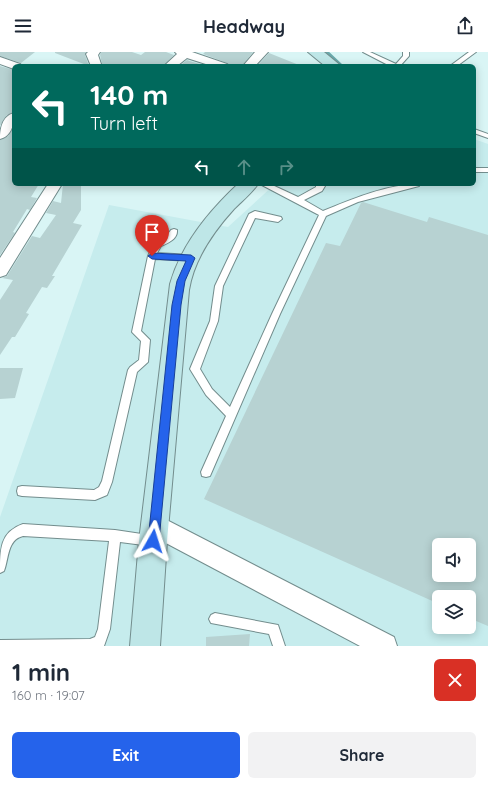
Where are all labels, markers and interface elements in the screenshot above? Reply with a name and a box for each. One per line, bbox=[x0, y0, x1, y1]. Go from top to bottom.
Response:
icon: menu bbox=[12, 15, 34, 37]
text: Headway bbox=[203, 15, 285, 38]
icon: share bbox=[454, 15, 476, 37]
text: 140 m bbox=[90, 77, 168, 112]
icon: left bbox=[24, 80, 76, 132]
text: Turn left bbox=[90, 112, 158, 135]
icon: left bbox=[191, 156, 213, 178]
icon: ahead bbox=[233, 156, 255, 178]
icon: right bbox=[275, 156, 297, 178]
pin bbox=[135, 215, 169, 256]
icon: arrive bbox=[141, 221, 163, 243]
position arrow bbox=[132, 520, 174, 562]
map controls bbox=[432, 538, 476, 634]
button: sound bbox=[432, 538, 476, 582]
button: layers bbox=[432, 590, 476, 634]
text: 1 min bbox=[12, 657, 70, 687]
button: close bbox=[434, 659, 476, 701]
text: 160 m · 19:07 bbox=[12, 687, 85, 703]
button: Exit bbox=[12, 732, 240, 778]
button: Share bbox=[248, 732, 476, 778]

